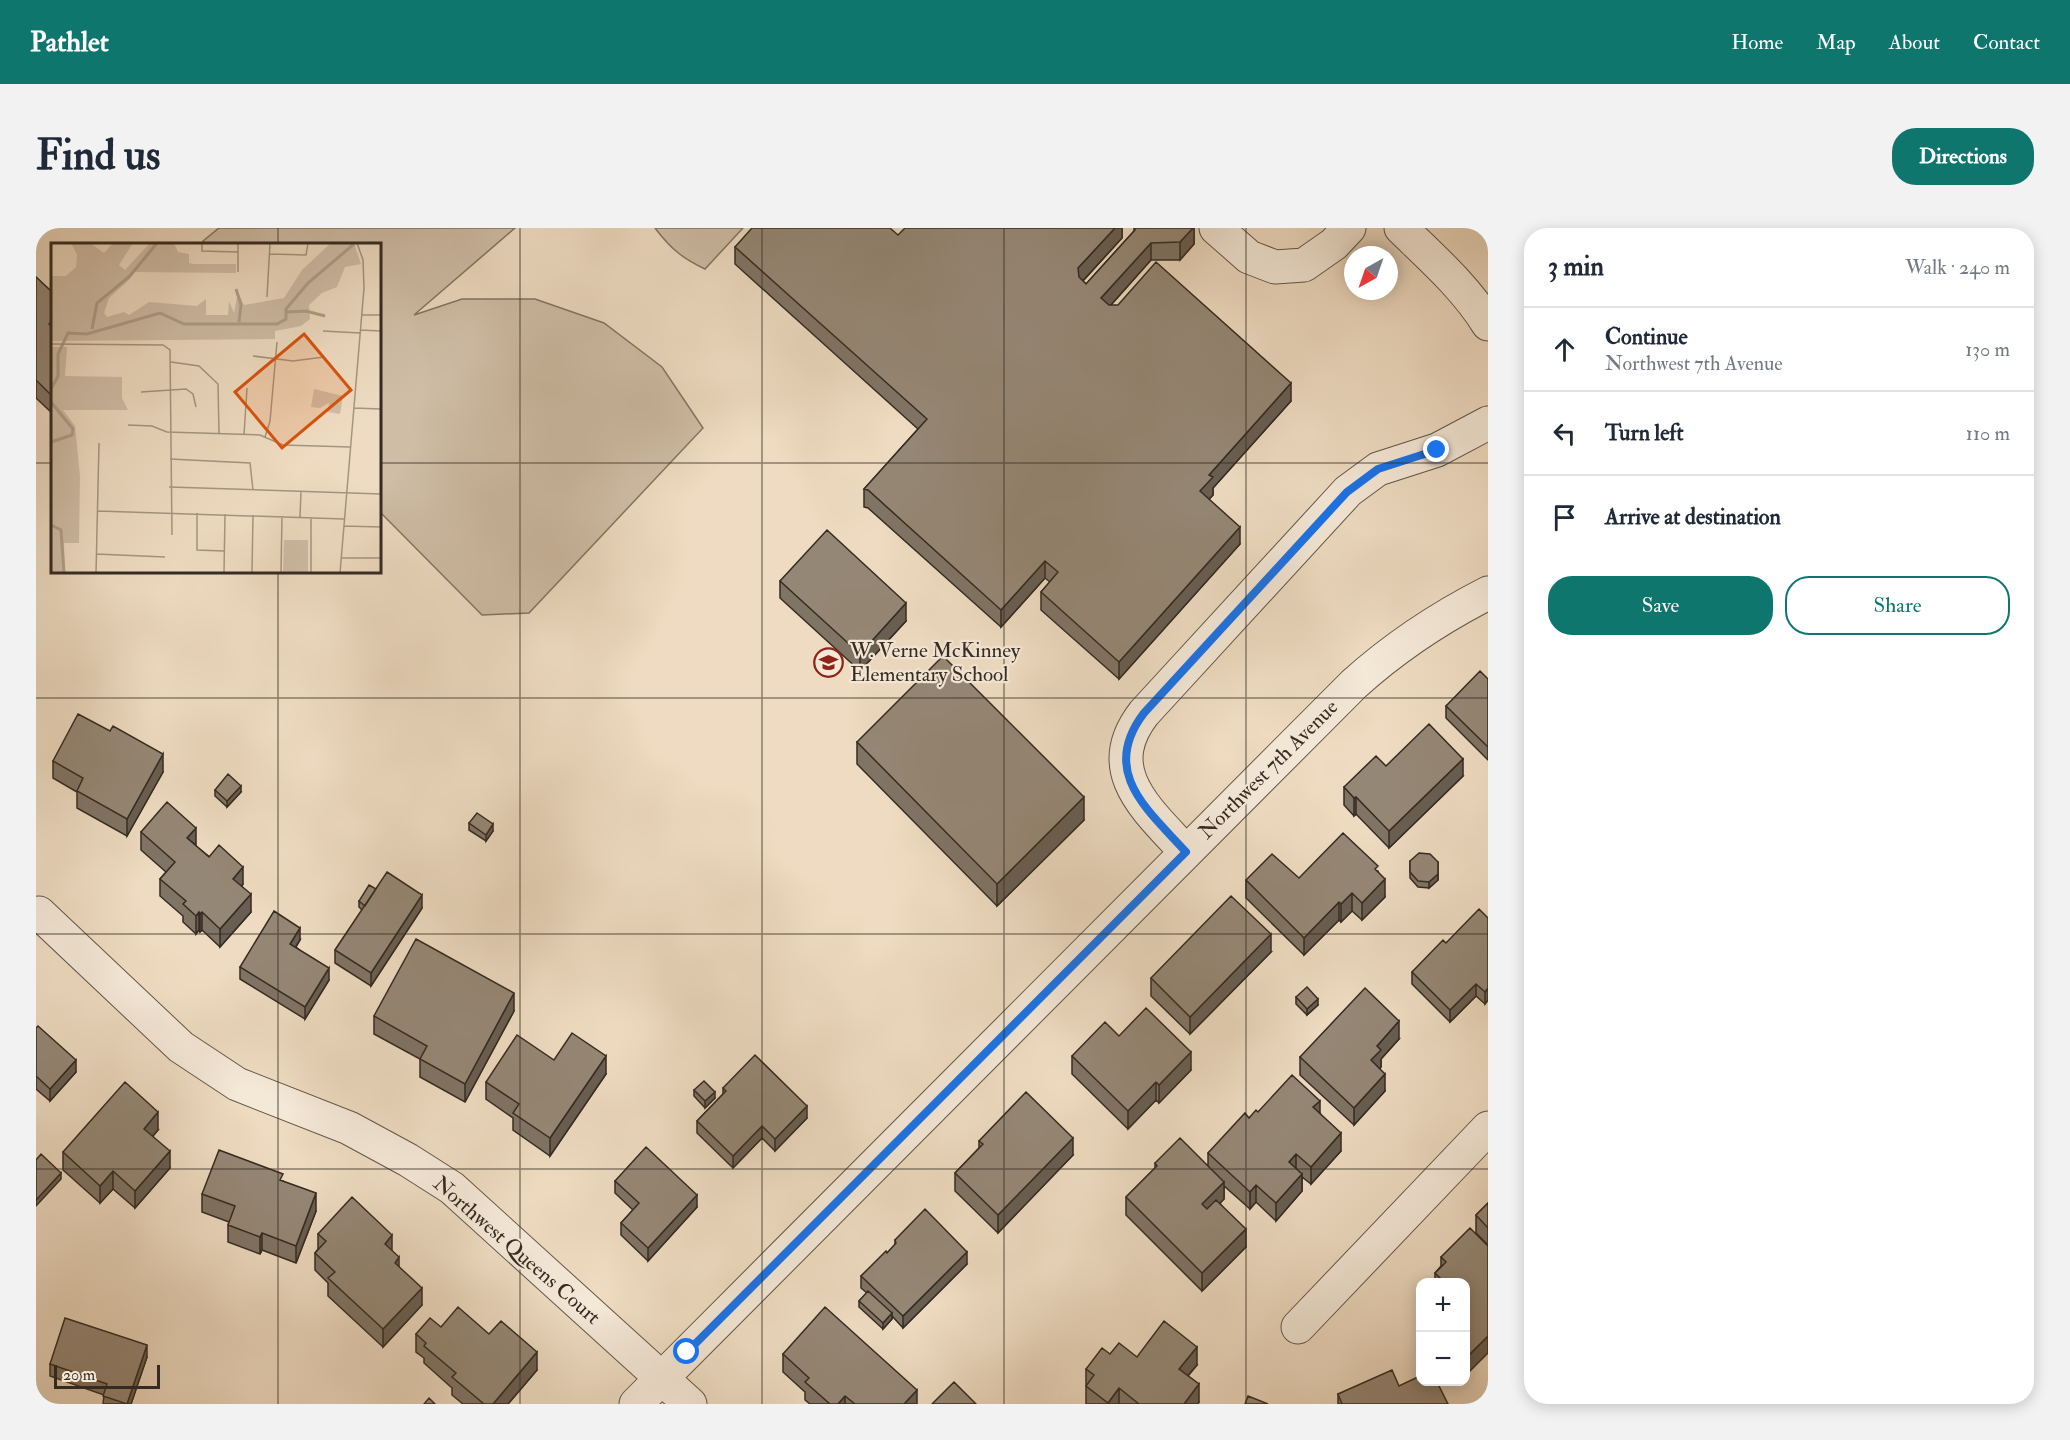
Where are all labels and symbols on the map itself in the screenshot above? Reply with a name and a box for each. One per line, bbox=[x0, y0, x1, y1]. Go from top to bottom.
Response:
inset map bbox=[51, 243, 381, 573]
north arrow bbox=[1344, 246, 1398, 300]
route end bbox=[1423, 436, 1449, 462]
place label: W. Verne McKinney Elementary School bbox=[849, 637, 1021, 688]
school or university icon: W. Verne McKinney Elementary School bbox=[813, 646, 845, 678]
street label: Northwest 7th Avenue bbox=[1193, 694, 1344, 845]
street label: Northwest Queens Court bbox=[427, 1170, 606, 1331]
route start bbox=[673, 1338, 699, 1364]
scale bar bbox=[54, 1362, 160, 1390]

